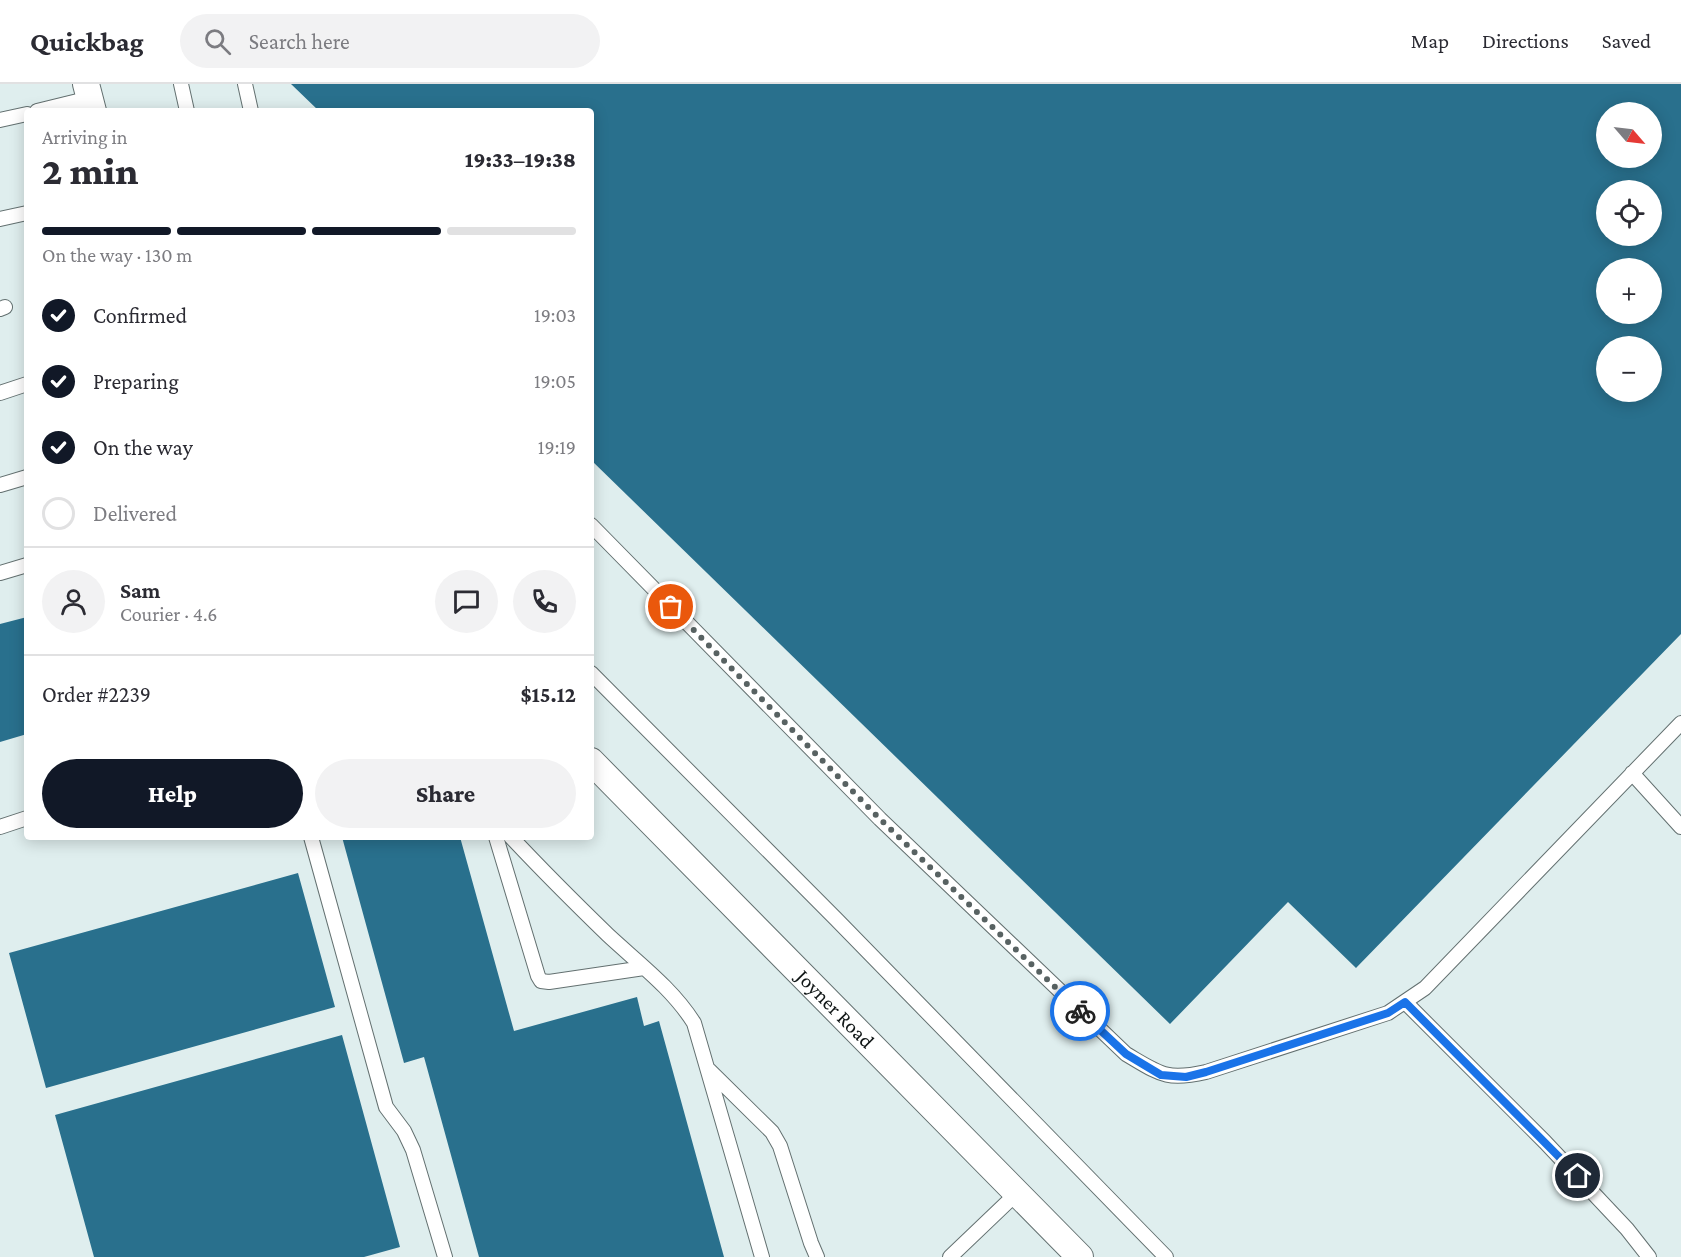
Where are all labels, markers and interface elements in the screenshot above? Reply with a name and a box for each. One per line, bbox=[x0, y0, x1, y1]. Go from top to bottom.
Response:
search box bbox=[180, 14, 600, 68]
icon: search bbox=[201, 25, 234, 58]
text: Quickbag bbox=[30, 26, 144, 57]
text: Search here bbox=[249, 29, 350, 54]
text: Map bbox=[1411, 29, 1449, 53]
text: Directions bbox=[1482, 29, 1569, 53]
text: Saved bbox=[1602, 29, 1651, 53]
north arrow bbox=[1596, 102, 1662, 168]
map controls bbox=[1596, 102, 1662, 402]
text: Arriving in bbox=[42, 126, 127, 148]
text: 19:33–19:38 bbox=[465, 147, 576, 172]
text: 2 min bbox=[42, 149, 138, 192]
button: locate bbox=[1596, 180, 1662, 246]
text: On the way · 130 m bbox=[42, 244, 192, 266]
button: + bbox=[1596, 258, 1662, 324]
icon: check bbox=[42, 299, 75, 332]
text: Confirmed bbox=[93, 303, 187, 328]
text: 19:03 bbox=[534, 304, 576, 326]
button: − bbox=[1596, 336, 1662, 402]
icon: check bbox=[42, 365, 75, 398]
text: Preparing bbox=[93, 369, 179, 394]
text: 19:05 bbox=[534, 370, 576, 392]
icon: check bbox=[42, 431, 75, 464]
text: On the way bbox=[93, 435, 193, 460]
text: 19:19 bbox=[538, 436, 576, 458]
text: Delivered bbox=[93, 501, 177, 526]
button: person bbox=[42, 570, 105, 633]
button: chat bbox=[435, 570, 498, 633]
button: phone bbox=[513, 570, 576, 633]
text: Sam bbox=[120, 578, 160, 603]
pin bbox=[645, 581, 696, 632]
icon: bag bbox=[654, 590, 687, 623]
text: Courier · 4.6 bbox=[120, 603, 218, 625]
text: Order #2239 bbox=[42, 682, 151, 707]
text: $15.12 bbox=[521, 682, 576, 707]
button: Help bbox=[42, 759, 303, 828]
button: Share bbox=[315, 759, 576, 828]
street label: Joyner Road bbox=[790, 963, 879, 1053]
courier bbox=[1050, 981, 1110, 1041]
icon: bike bbox=[1064, 995, 1097, 1028]
pin bbox=[1552, 1150, 1603, 1201]
icon: home bbox=[1561, 1159, 1594, 1192]

